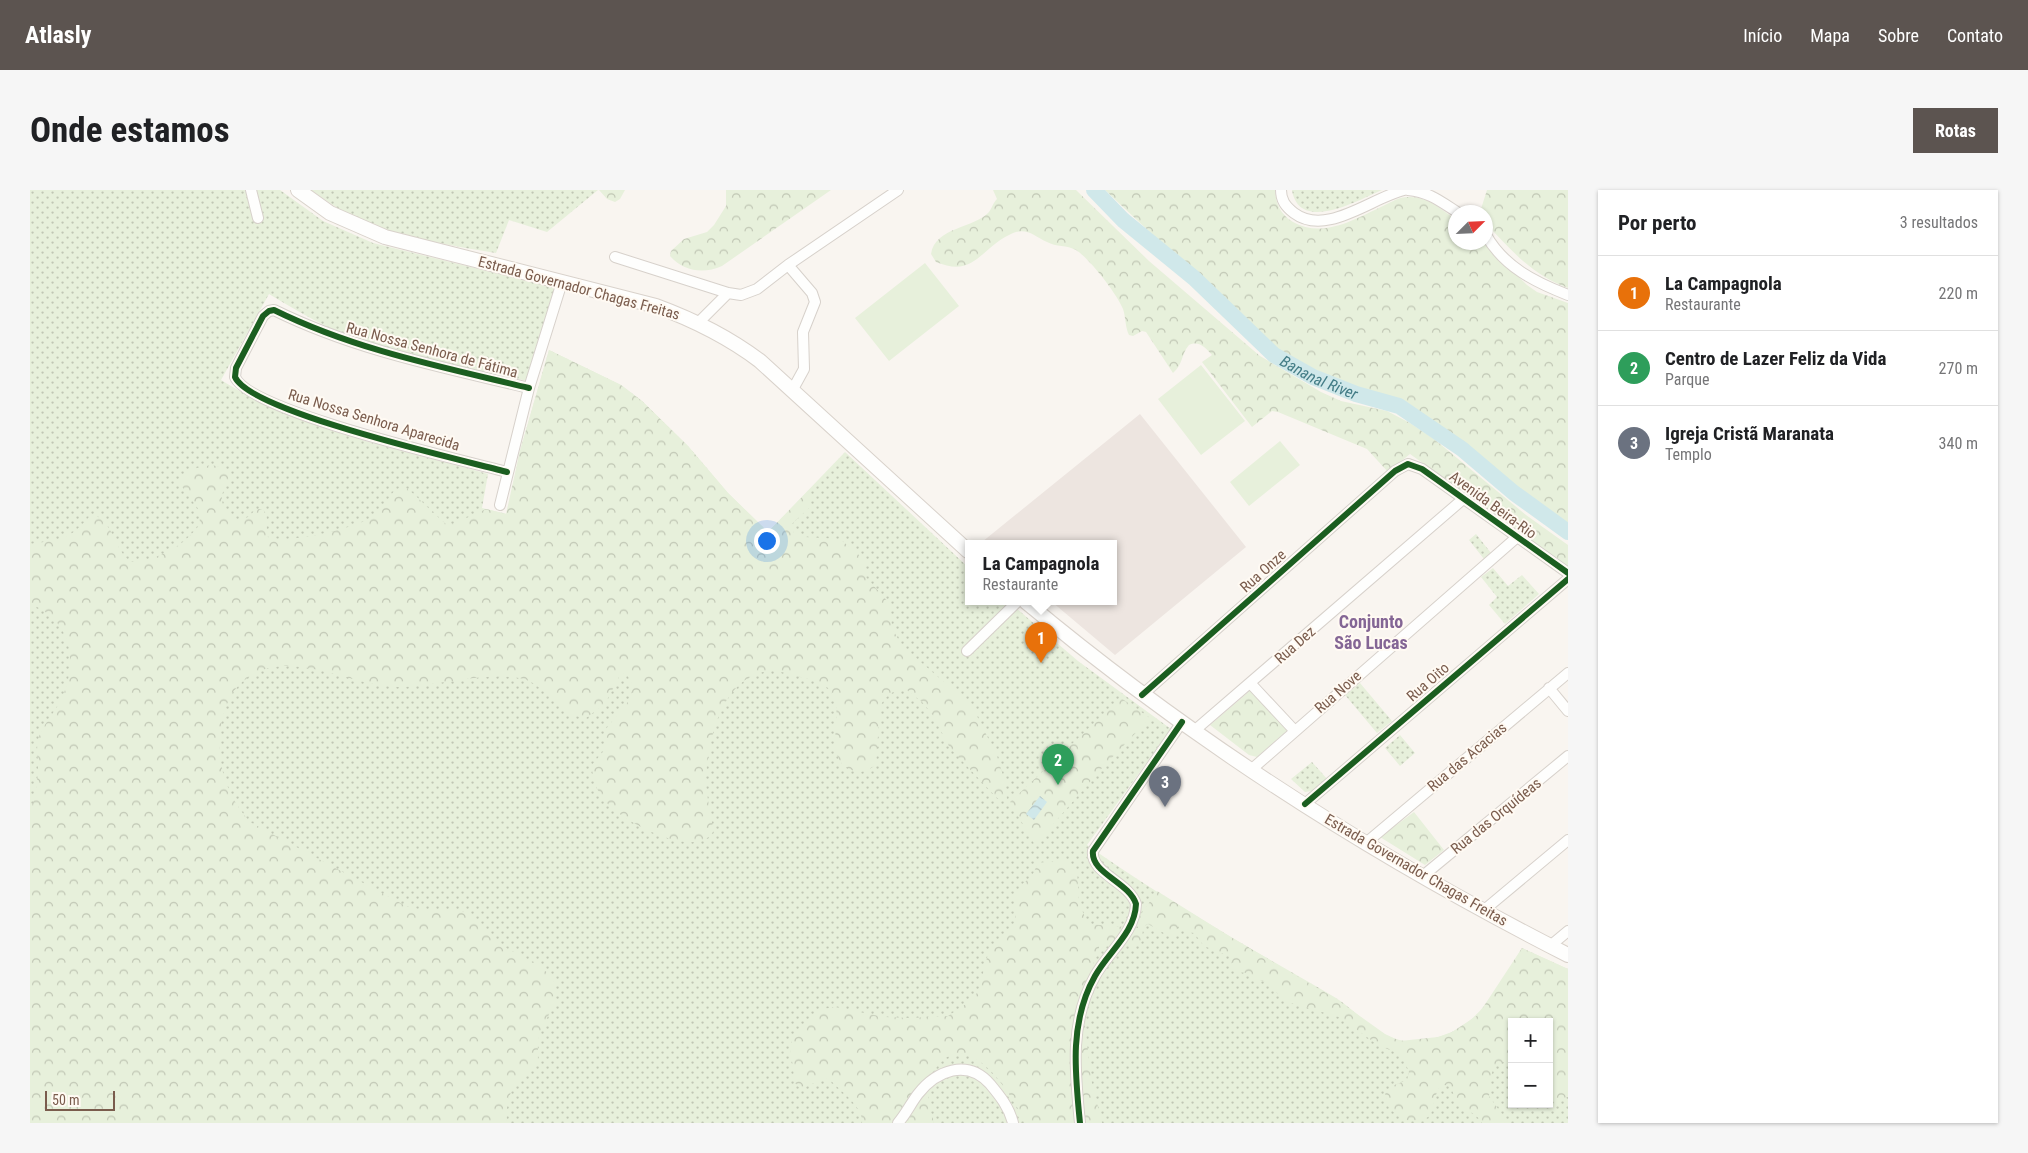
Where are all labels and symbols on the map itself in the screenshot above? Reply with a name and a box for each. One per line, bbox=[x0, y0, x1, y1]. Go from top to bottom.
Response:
north arrow bbox=[1448, 205, 1493, 250]
street label: Estrada Governador Chagas Freitas bbox=[476, 252, 682, 324]
street label: Rua Nossa Senhora de Fátima bbox=[344, 318, 520, 382]
water label: Bananal River bbox=[1277, 351, 1362, 404]
street label: Rua Nossa Senhora Aparecida bbox=[286, 385, 462, 455]
street label: Avenida Beira-Rio bbox=[1446, 467, 1540, 543]
your location bbox=[754, 528, 780, 554]
street label: Rua Onze bbox=[1236, 546, 1290, 596]
district label: Conjunto São Lucas bbox=[1334, 611, 1408, 653]
pin: 1 bbox=[1025, 622, 1057, 663]
street label: Rua Dez bbox=[1271, 622, 1319, 668]
street label: Rua Oito bbox=[1403, 659, 1453, 705]
street label: Rua Nove bbox=[1311, 667, 1365, 717]
street label: Rua das Acacias bbox=[1424, 719, 1510, 795]
pin: 2 bbox=[1042, 744, 1074, 785]
pin: 3 bbox=[1149, 766, 1181, 807]
street label: Rua das Orquídeas bbox=[1447, 774, 1545, 858]
street label: Estrada Governador Chagas Freitas bbox=[1321, 810, 1511, 930]
scale bar bbox=[45, 1088, 115, 1111]

